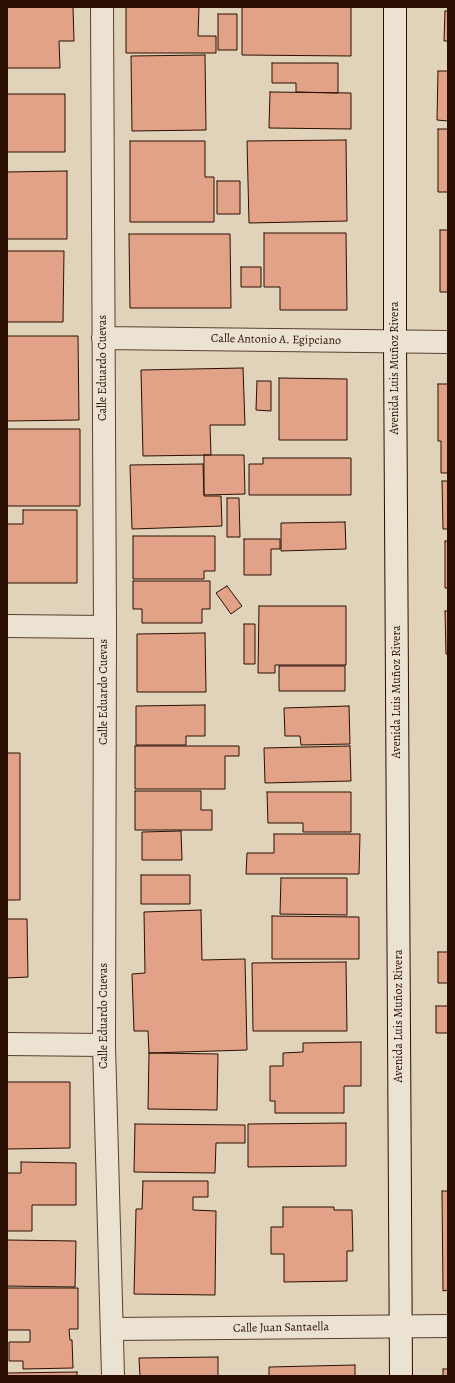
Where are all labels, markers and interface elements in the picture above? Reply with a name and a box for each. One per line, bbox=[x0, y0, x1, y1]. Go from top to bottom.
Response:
street label: Avenida Luis Muñoz Rivera bbox=[388, 301, 402, 435]
street label: Calle Eduardo Cuevas bbox=[96, 315, 110, 421]
street label: Calle Antonio A. Egipciano bbox=[211, 332, 341, 348]
street label: Avenida Luis Muñoz Rivera bbox=[390, 625, 404, 759]
street label: Calle Eduardo Cuevas bbox=[97, 639, 111, 745]
street label: Avenida Luis Muñoz Rivera bbox=[392, 949, 406, 1083]
street label: Calle Eduardo Cuevas bbox=[97, 963, 111, 1069]
street label: Calle Juan Santaella bbox=[233, 1320, 329, 1336]

